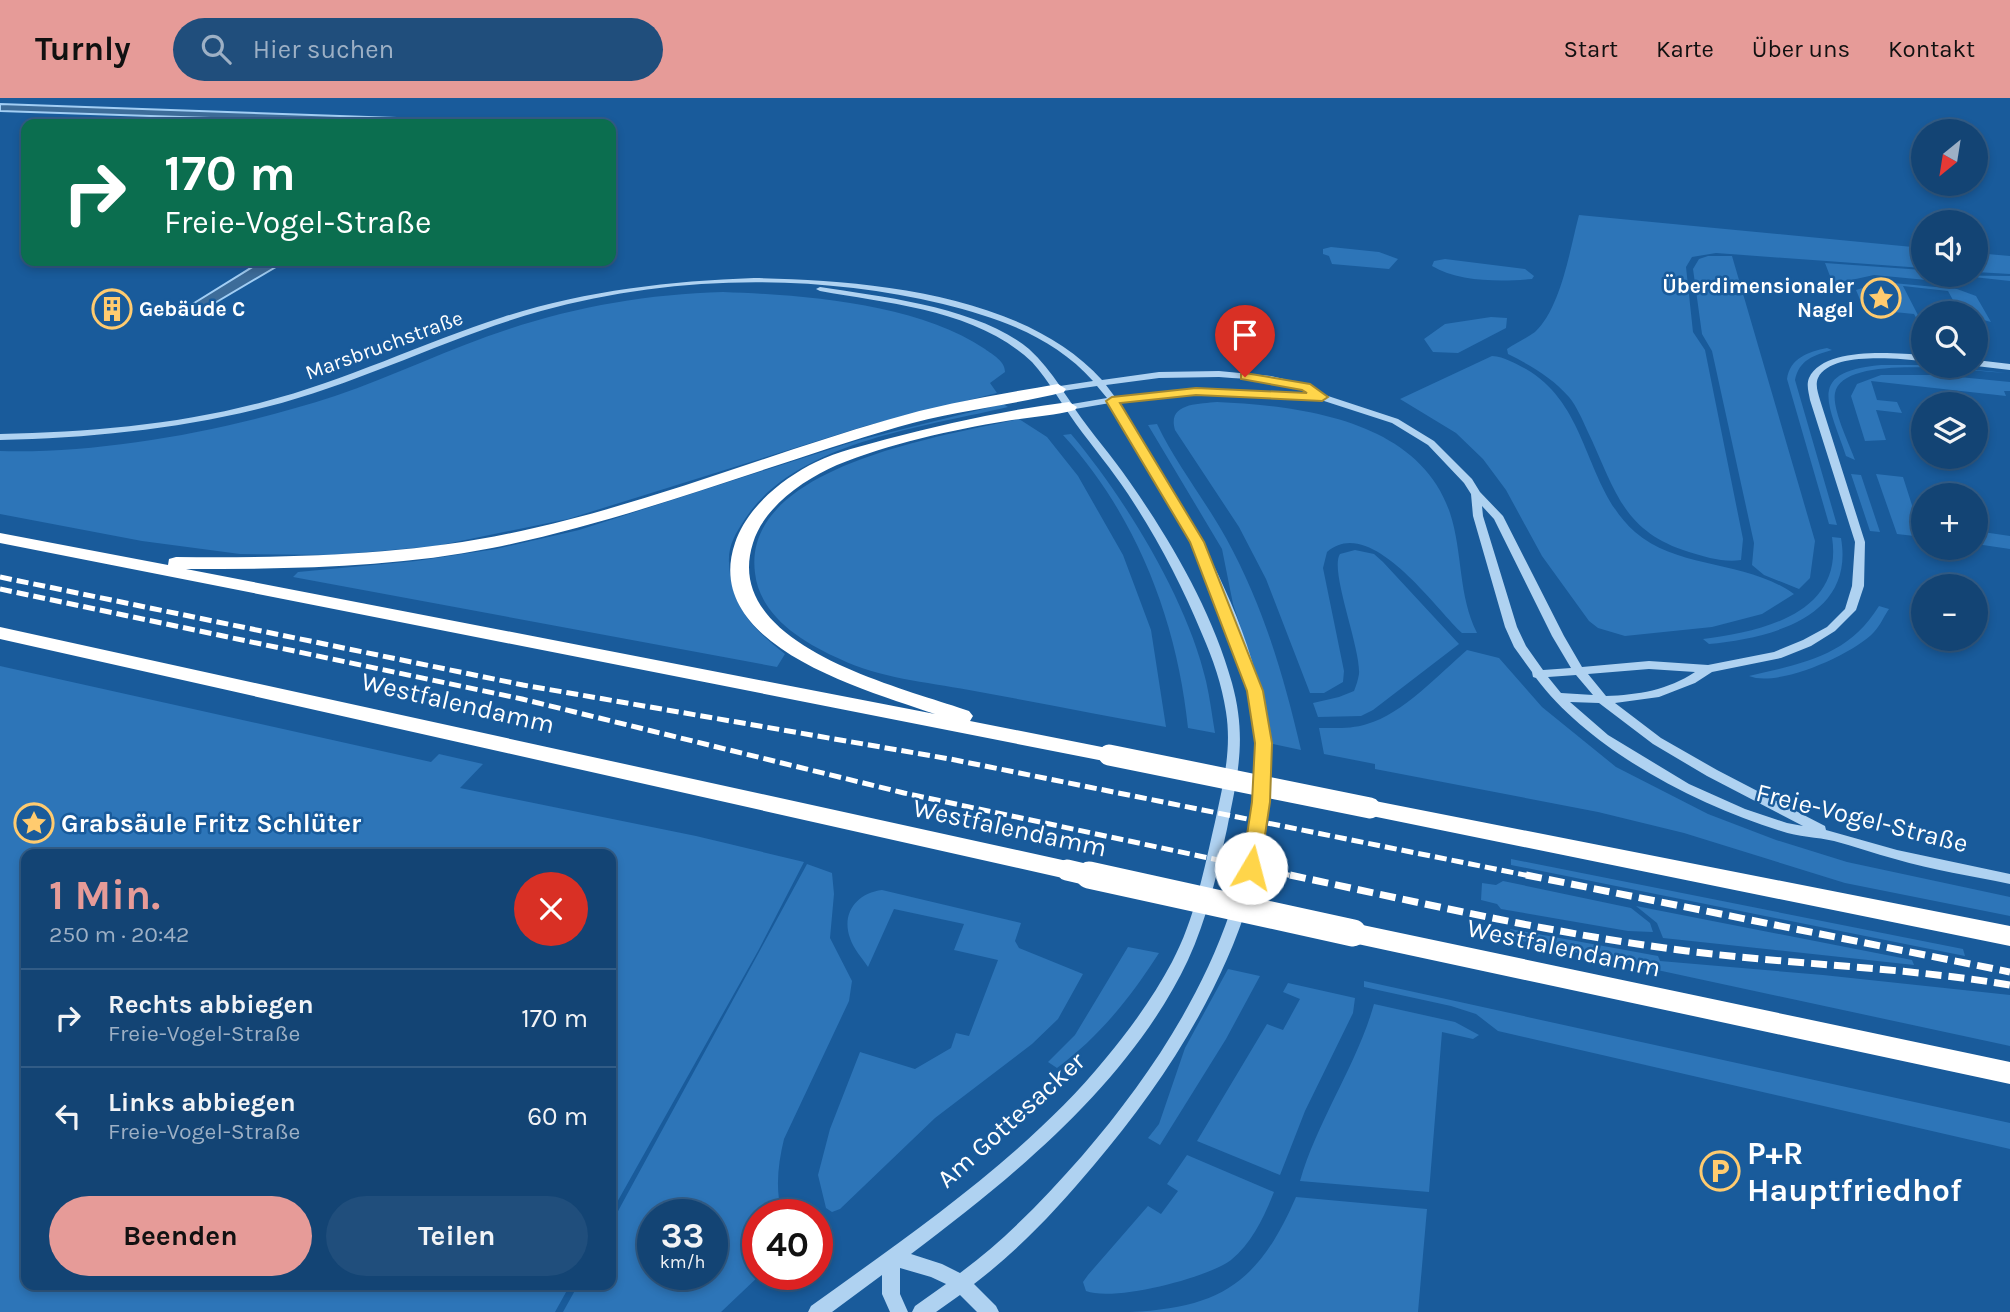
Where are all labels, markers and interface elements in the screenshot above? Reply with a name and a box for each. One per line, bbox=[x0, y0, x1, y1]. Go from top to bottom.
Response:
search box bbox=[173, 18, 663, 81]
text: Turnly bbox=[35, 30, 131, 68]
icon: search bbox=[197, 30, 235, 68]
text: Hier suchen bbox=[253, 34, 394, 65]
text: Start bbox=[1564, 35, 1618, 63]
text: Karte bbox=[1656, 35, 1714, 63]
text: Über uns bbox=[1752, 35, 1850, 63]
text: Kontakt bbox=[1888, 35, 1975, 63]
north arrow bbox=[1911, 119, 1988, 196]
map controls bbox=[1911, 119, 1988, 651]
text: 170 m bbox=[164, 145, 296, 202]
icon: right bbox=[49, 147, 140, 238]
text: Freie-Vogel-Straße bbox=[164, 204, 432, 241]
button: sound bbox=[1911, 210, 1988, 287]
place label: Überdimensionaler Nagel bbox=[1662, 274, 1855, 322]
place icon: Überdimensionaler Nagel bbox=[1860, 277, 1902, 319]
building icon: Gebäude C bbox=[91, 288, 133, 330]
place label: Gebäude C bbox=[139, 297, 245, 321]
button: search bbox=[1911, 301, 1988, 378]
street label: Marsbruchstraße bbox=[302, 305, 466, 385]
pin bbox=[1215, 305, 1275, 377]
icon: arrive bbox=[1226, 316, 1264, 354]
button: layers bbox=[1911, 392, 1988, 469]
button: + bbox=[1911, 483, 1988, 560]
button: − bbox=[1911, 574, 1988, 651]
street label: Westfalendamm bbox=[358, 666, 558, 740]
street label: Freie-Vogel-Straße bbox=[1753, 777, 1971, 859]
street label: Westfalendamm bbox=[910, 792, 1110, 864]
place icon: Grabsäule Fritz Schlüter bbox=[13, 802, 55, 844]
place label: Grabsäule Fritz Schlüter bbox=[61, 808, 362, 839]
position arrow bbox=[1214, 831, 1288, 905]
text: 1 Min. bbox=[49, 870, 160, 920]
button: close bbox=[514, 872, 588, 946]
street label: Westfalendamm bbox=[1464, 912, 1664, 984]
text: 250 m · 20:42 bbox=[49, 921, 189, 948]
text: Rechts abbiegen bbox=[108, 989, 314, 1020]
icon: right bbox=[49, 999, 87, 1037]
text: 170 m bbox=[521, 1003, 588, 1034]
text: Freie-Vogel-Straße bbox=[108, 1020, 300, 1047]
street label: Am Gottesacker bbox=[931, 1045, 1092, 1194]
text: Links abbiegen bbox=[108, 1087, 296, 1118]
icon: left bbox=[49, 1097, 87, 1135]
text: 60 m bbox=[527, 1101, 588, 1132]
text: Freie-Vogel-Straße bbox=[108, 1118, 300, 1145]
place label: P+R Hauptfriedhof bbox=[1747, 1135, 1962, 1209]
parking icon: P+R Hauptfriedhof bbox=[1699, 1150, 1741, 1192]
button: Beenden bbox=[49, 1196, 312, 1276]
button: Teilen bbox=[326, 1196, 588, 1276]
speed limit sign: 40 bbox=[742, 1199, 833, 1290]
text: 33 bbox=[661, 1215, 704, 1256]
text: km/h bbox=[660, 1251, 705, 1273]

